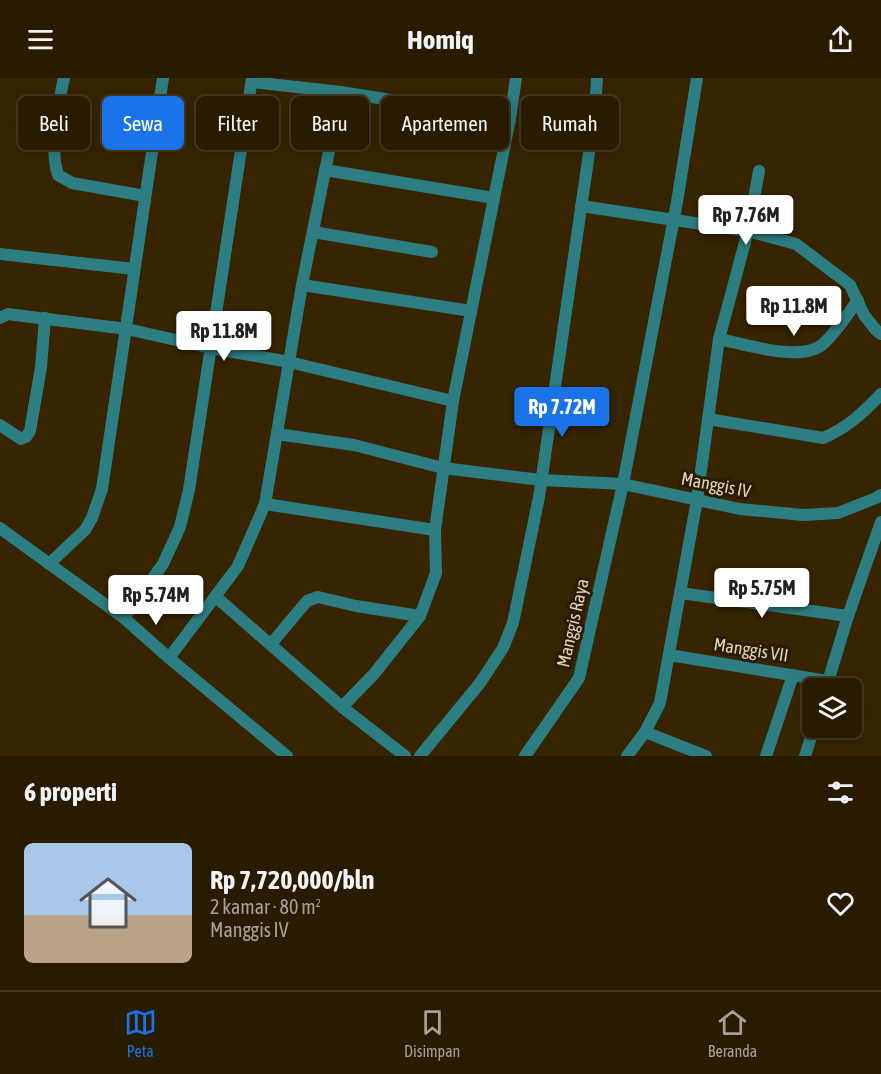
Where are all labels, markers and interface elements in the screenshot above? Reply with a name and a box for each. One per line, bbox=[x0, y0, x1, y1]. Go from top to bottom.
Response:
icon: menu bbox=[24, 23, 57, 56]
icon: share bbox=[824, 23, 857, 56]
text: Homiq bbox=[407, 24, 474, 55]
chip: Beli bbox=[18, 96, 90, 150]
chip: Sewa bbox=[102, 96, 184, 150]
chip: Filter bbox=[196, 96, 279, 150]
chip: Baru bbox=[291, 96, 369, 150]
chip: Apartemen bbox=[381, 96, 509, 150]
chip: Rumah bbox=[521, 96, 619, 150]
pin: Rp 7.76M bbox=[684, 195, 808, 246]
text: Rp 7.76M bbox=[712, 203, 780, 226]
pin: Rp 11.8M bbox=[732, 286, 856, 337]
text: Rp 11.8M bbox=[760, 294, 828, 317]
pin: Rp 11.8M bbox=[162, 311, 286, 362]
text: Rp 11.8M bbox=[190, 319, 258, 342]
pin: Rp 7.72M bbox=[500, 387, 624, 438]
text: Rp 7.72M bbox=[528, 395, 596, 418]
street label: Manggis IV bbox=[679, 467, 753, 502]
pin: Rp 5.75M bbox=[700, 568, 824, 619]
pin: Rp 5.74M bbox=[94, 575, 218, 626]
text: Rp 5.75M bbox=[728, 576, 796, 599]
street label: Manggis Raya bbox=[552, 577, 593, 669]
text: Rp 5.74M bbox=[122, 583, 190, 606]
street label: Manggis VII bbox=[712, 633, 790, 666]
map controls bbox=[802, 678, 862, 738]
button: layers bbox=[802, 678, 862, 738]
icon: filters bbox=[824, 776, 857, 809]
text: 6 properti bbox=[24, 777, 117, 807]
text: Rp 7,720,000/bln bbox=[210, 865, 374, 895]
icon: home bbox=[72, 867, 144, 939]
icon: heart bbox=[824, 887, 857, 920]
text: 2 kamar · 80 m² bbox=[210, 895, 321, 918]
text: Manggis IV bbox=[210, 918, 289, 941]
tab: Peta bbox=[124, 1006, 157, 1060]
tab: Disimpan bbox=[404, 1006, 460, 1060]
tab: Beranda bbox=[708, 1006, 757, 1060]

